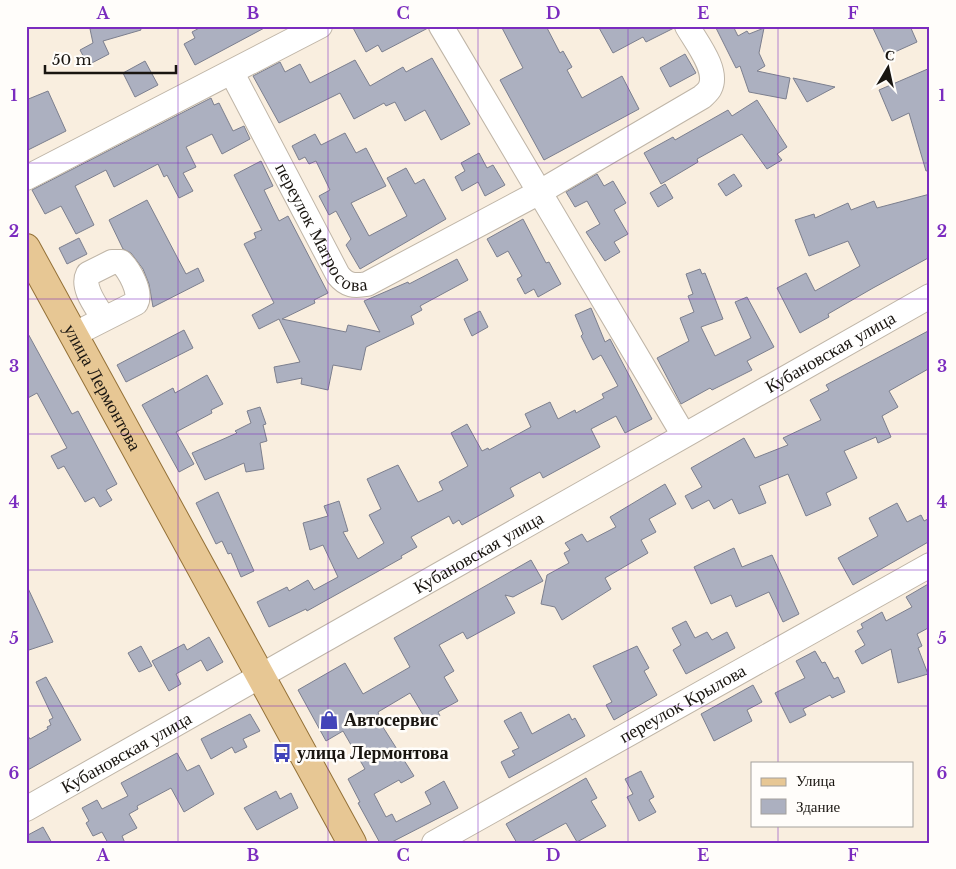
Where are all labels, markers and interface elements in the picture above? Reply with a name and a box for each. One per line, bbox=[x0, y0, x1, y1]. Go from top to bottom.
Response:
text: A bbox=[96, 3, 111, 23]
text: B bbox=[247, 3, 260, 23]
text: C bbox=[396, 3, 410, 23]
text: D bbox=[546, 3, 560, 23]
text: E bbox=[697, 3, 709, 23]
text: F bbox=[847, 3, 859, 23]
scale bar bbox=[45, 42, 176, 74]
north arrow bbox=[864, 42, 914, 92]
text: С bbox=[884, 45, 896, 65]
text: 50 m bbox=[52, 50, 92, 69]
text: 1 bbox=[11, 85, 18, 105]
text: 1 bbox=[939, 85, 946, 105]
street label: переулок Матросова bbox=[270, 159, 368, 296]
text: 2 bbox=[9, 221, 19, 241]
text: 2 bbox=[937, 221, 947, 241]
street label: Кубановская улица bbox=[761, 307, 899, 398]
street label: улица Лермонтова bbox=[59, 320, 146, 455]
text: 3 bbox=[9, 356, 19, 376]
text: 3 bbox=[937, 356, 947, 376]
text: 4 bbox=[9, 492, 19, 512]
text: 4 bbox=[937, 492, 947, 512]
street label: Кубановская улица bbox=[410, 507, 547, 599]
text: 5 bbox=[9, 628, 19, 648]
text: 5 bbox=[937, 628, 947, 648]
street label: переулок Крылова bbox=[615, 659, 750, 748]
street label: Кубановская улица bbox=[57, 707, 195, 798]
shop icon: Автосервис bbox=[318, 709, 340, 731]
place label: Автосервис bbox=[344, 709, 438, 731]
bus stop icon: улица Лермонтова bbox=[271, 742, 293, 764]
place label: улица Лермонтова bbox=[297, 742, 448, 764]
legend bbox=[751, 762, 914, 826]
text: 6 bbox=[9, 763, 20, 783]
text: 6 bbox=[937, 763, 948, 783]
text: Улица bbox=[796, 771, 835, 790]
text: Здание bbox=[796, 797, 840, 816]
text: A bbox=[96, 845, 111, 865]
text: B bbox=[247, 845, 260, 865]
text: C bbox=[396, 845, 410, 865]
text: D bbox=[546, 845, 560, 865]
text: E bbox=[697, 845, 709, 865]
text: F bbox=[847, 845, 859, 865]

